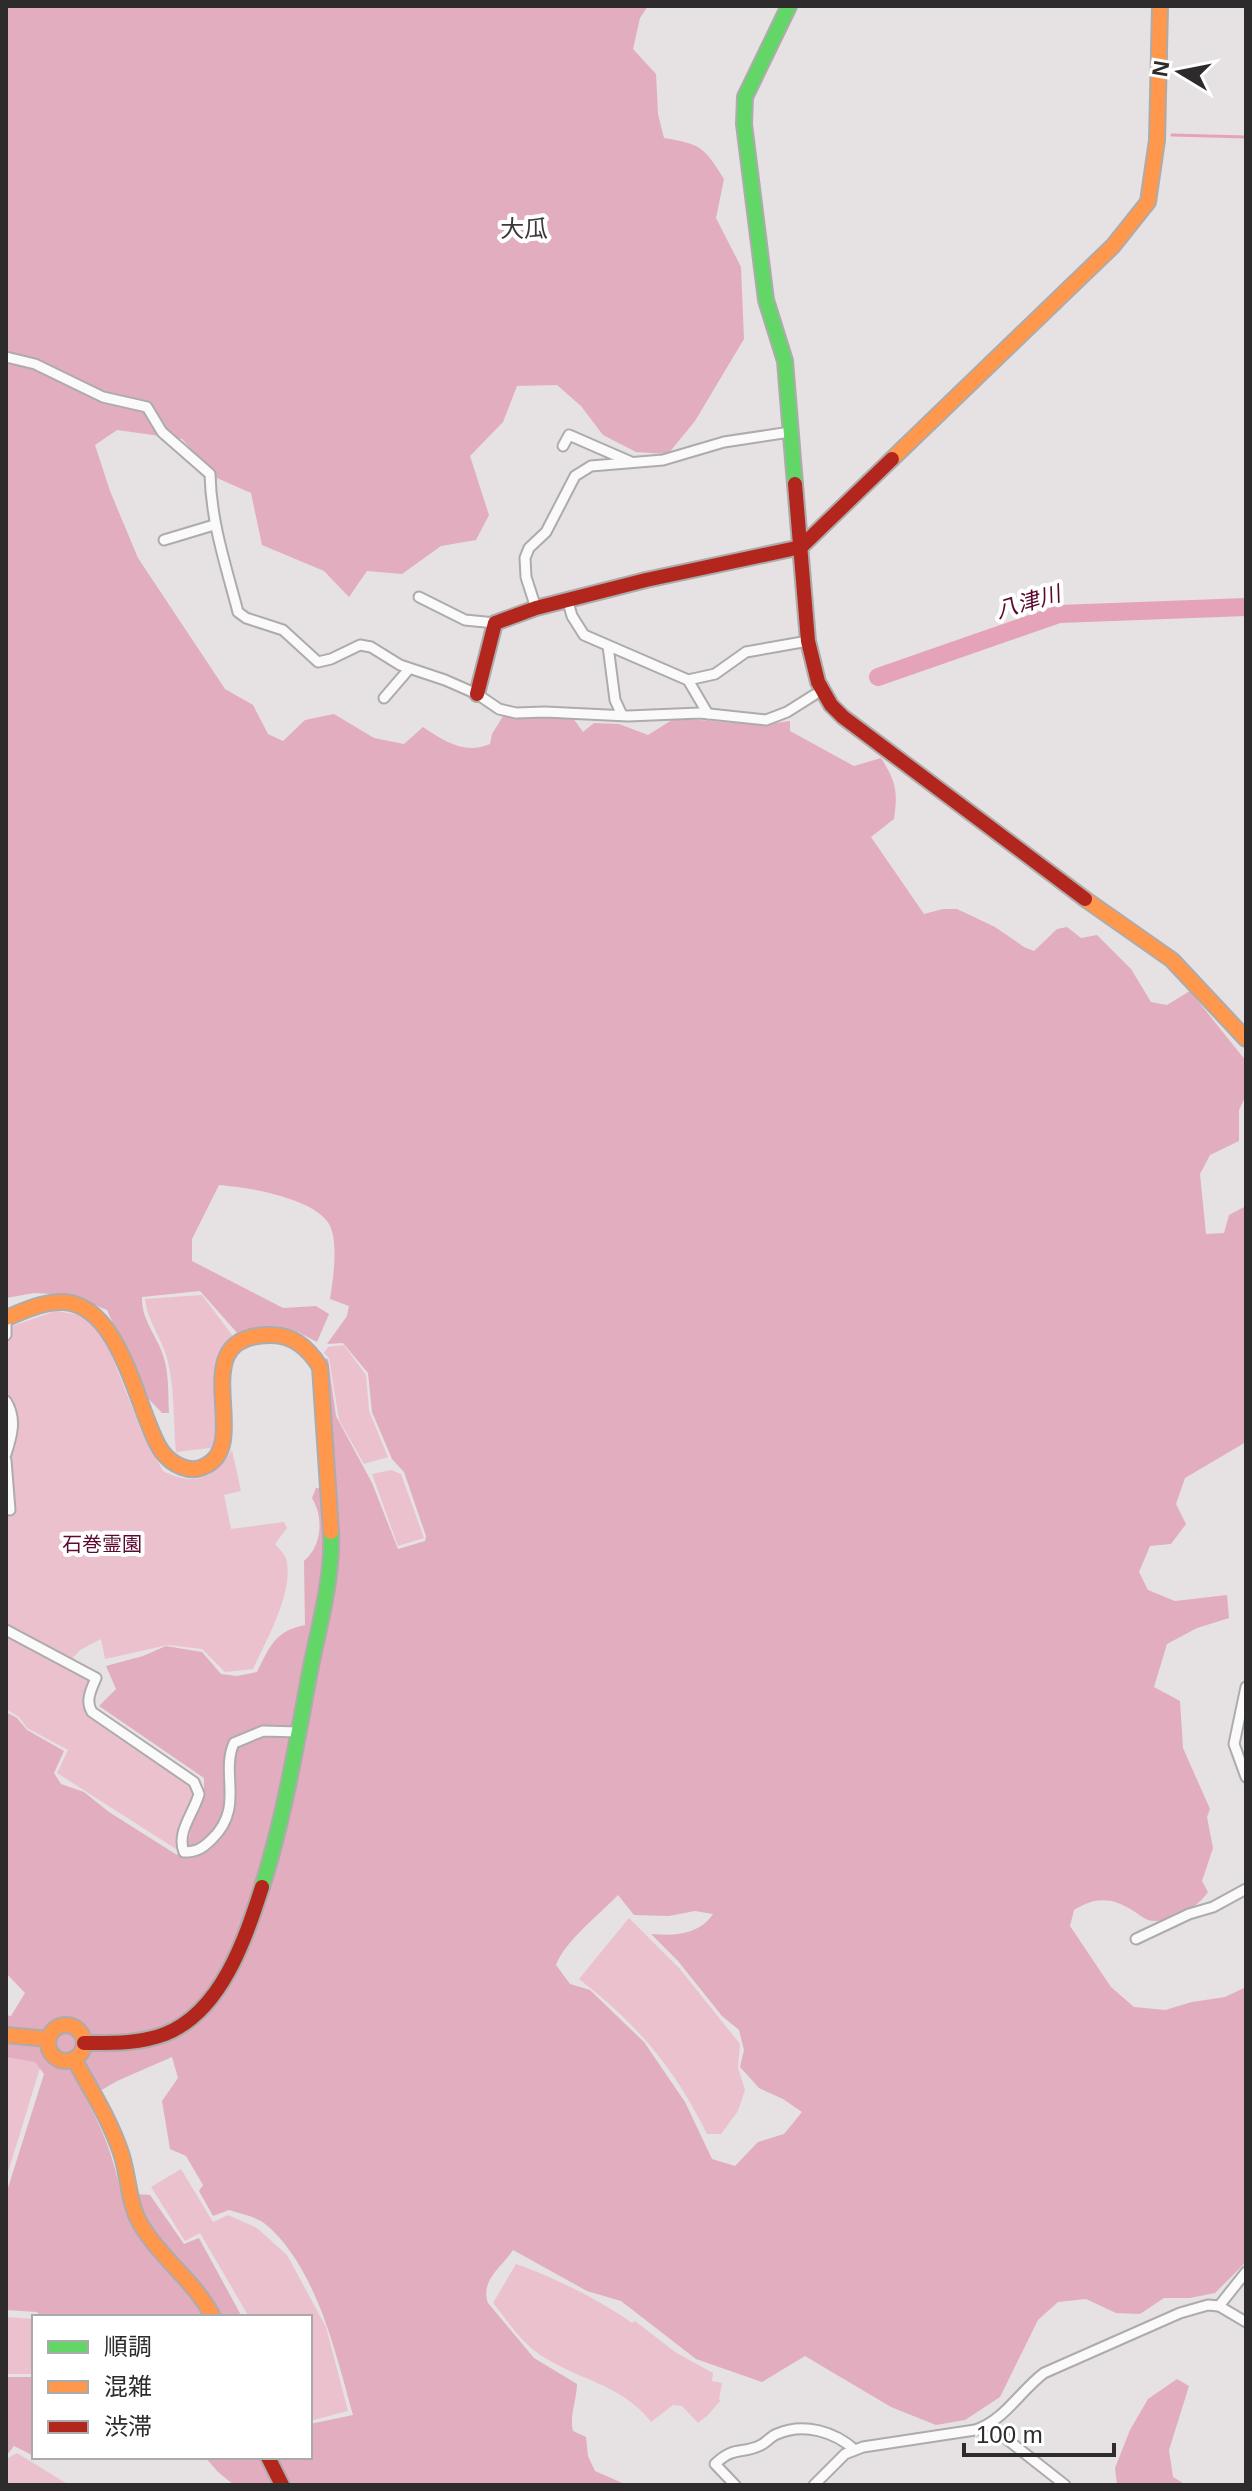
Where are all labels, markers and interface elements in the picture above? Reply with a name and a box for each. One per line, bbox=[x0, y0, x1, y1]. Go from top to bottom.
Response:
north arrow bbox=[1140, 32, 1220, 112]
text: N bbox=[1147, 59, 1174, 79]
district label: 大瓜 bbox=[500, 215, 548, 242]
water label: 八津川 bbox=[993, 580, 1065, 623]
park label: 石巻霊園 bbox=[62, 1533, 142, 1555]
legend bbox=[32, 2315, 312, 2459]
text: 順調 bbox=[104, 2333, 152, 2360]
text: 混雑 bbox=[104, 2373, 152, 2400]
scale bar bbox=[964, 2407, 1114, 2457]
text: 渋滞 bbox=[104, 2413, 152, 2440]
text: 100 m bbox=[976, 2421, 1043, 2448]

